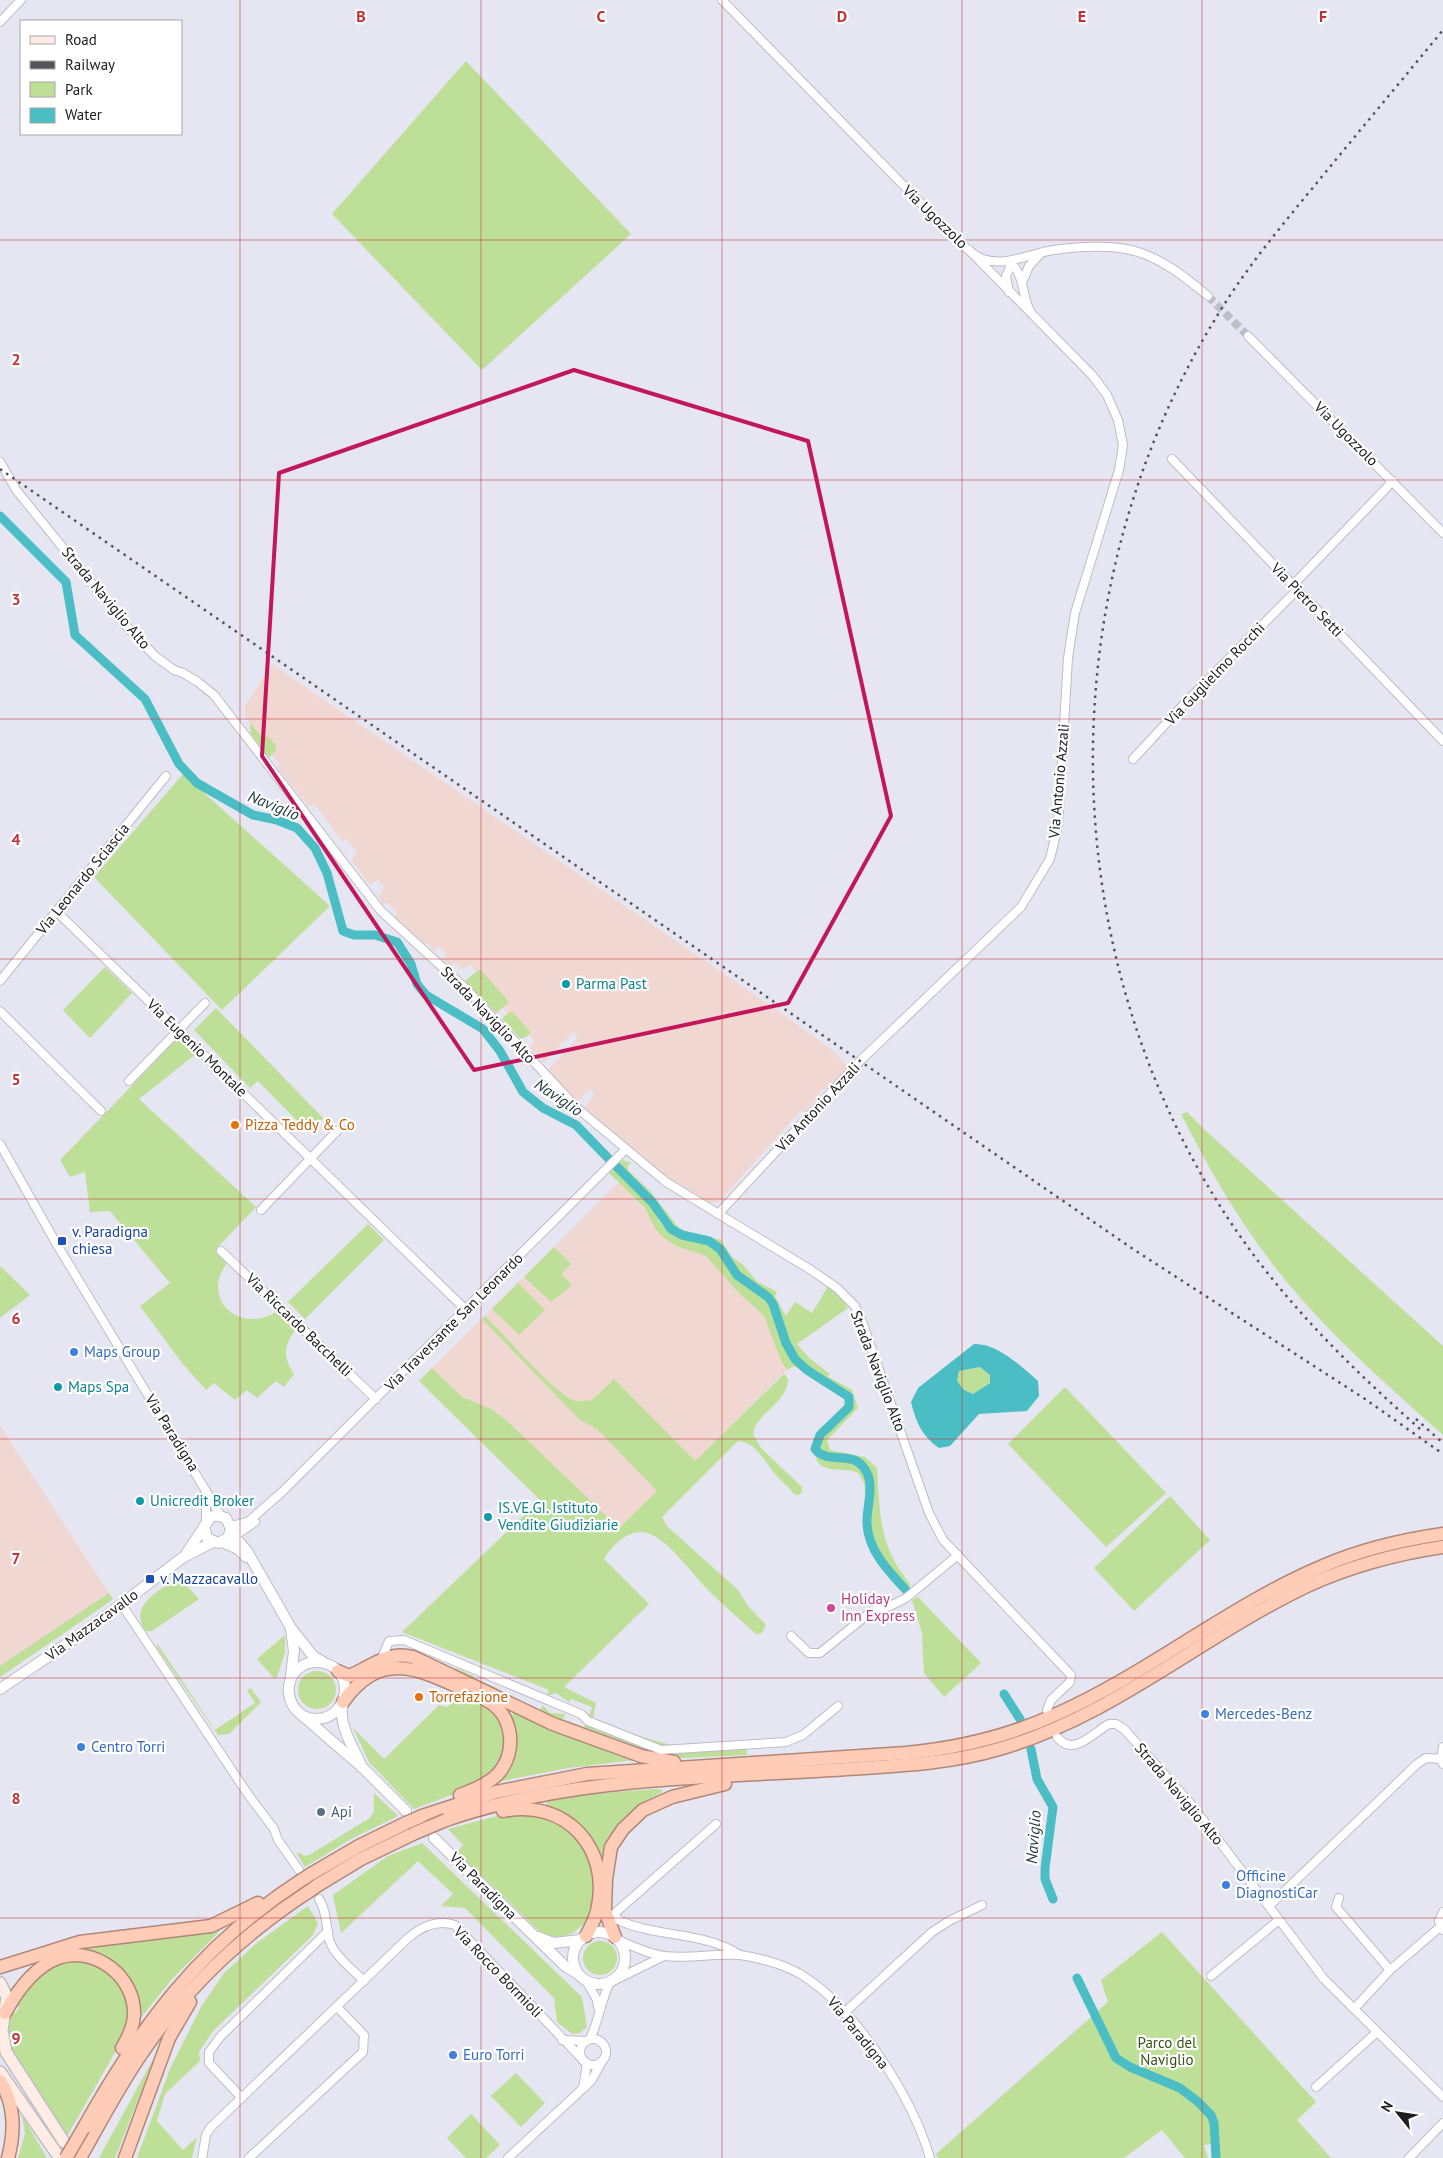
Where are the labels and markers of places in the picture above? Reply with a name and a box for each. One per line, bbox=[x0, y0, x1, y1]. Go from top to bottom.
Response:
place label: Parma Past bbox=[576, 974, 647, 993]
marker: Parma Past bbox=[560, 978, 572, 990]
place label: Pizza Teddy & Co bbox=[245, 1115, 355, 1134]
marker: Pizza Teddy & Co bbox=[229, 1119, 241, 1131]
place label: v. Paradigna chiesa bbox=[72, 1222, 148, 1258]
marker: v. Paradigna chiesa bbox=[56, 1235, 68, 1247]
place label: Maps Group bbox=[84, 1342, 160, 1361]
marker: Maps Group bbox=[68, 1346, 80, 1358]
place label: Maps Spa bbox=[68, 1377, 129, 1396]
marker: Maps Spa bbox=[52, 1381, 64, 1393]
place label: Unicredit Broker bbox=[150, 1491, 254, 1510]
marker: Unicredit Broker bbox=[134, 1495, 146, 1507]
place label: IS.VE.GI. Istituto Vendite Giudiziarie bbox=[497, 1498, 618, 1534]
marker: IS.VE.GI. Istituto Vendite Giudiziarie bbox=[482, 1511, 494, 1523]
place label: v. Mazzacavallo bbox=[160, 1569, 258, 1588]
marker: v. Mazzacavallo bbox=[144, 1573, 156, 1585]
place label: Holiday Inn Express bbox=[841, 1589, 915, 1625]
marker: Holiday Inn Express bbox=[825, 1602, 837, 1614]
place label: Torrefazione bbox=[429, 1687, 508, 1706]
marker: Torrefazione bbox=[413, 1691, 425, 1703]
place label: Mercedes-Benz bbox=[1215, 1704, 1312, 1723]
marker: Mercedes-Benz bbox=[1199, 1708, 1211, 1720]
place label: Centro Torri bbox=[91, 1737, 165, 1756]
marker: Centro Torri bbox=[75, 1741, 87, 1753]
place label: Api bbox=[331, 1802, 352, 1821]
marker: Api bbox=[315, 1806, 327, 1818]
place label: Officine DiagnostiCar bbox=[1236, 1866, 1318, 1902]
marker: Officine DiagnostiCar bbox=[1220, 1879, 1232, 1891]
place label: Euro Torri bbox=[463, 2045, 524, 2064]
marker: Euro Torri bbox=[447, 2049, 459, 2061]

